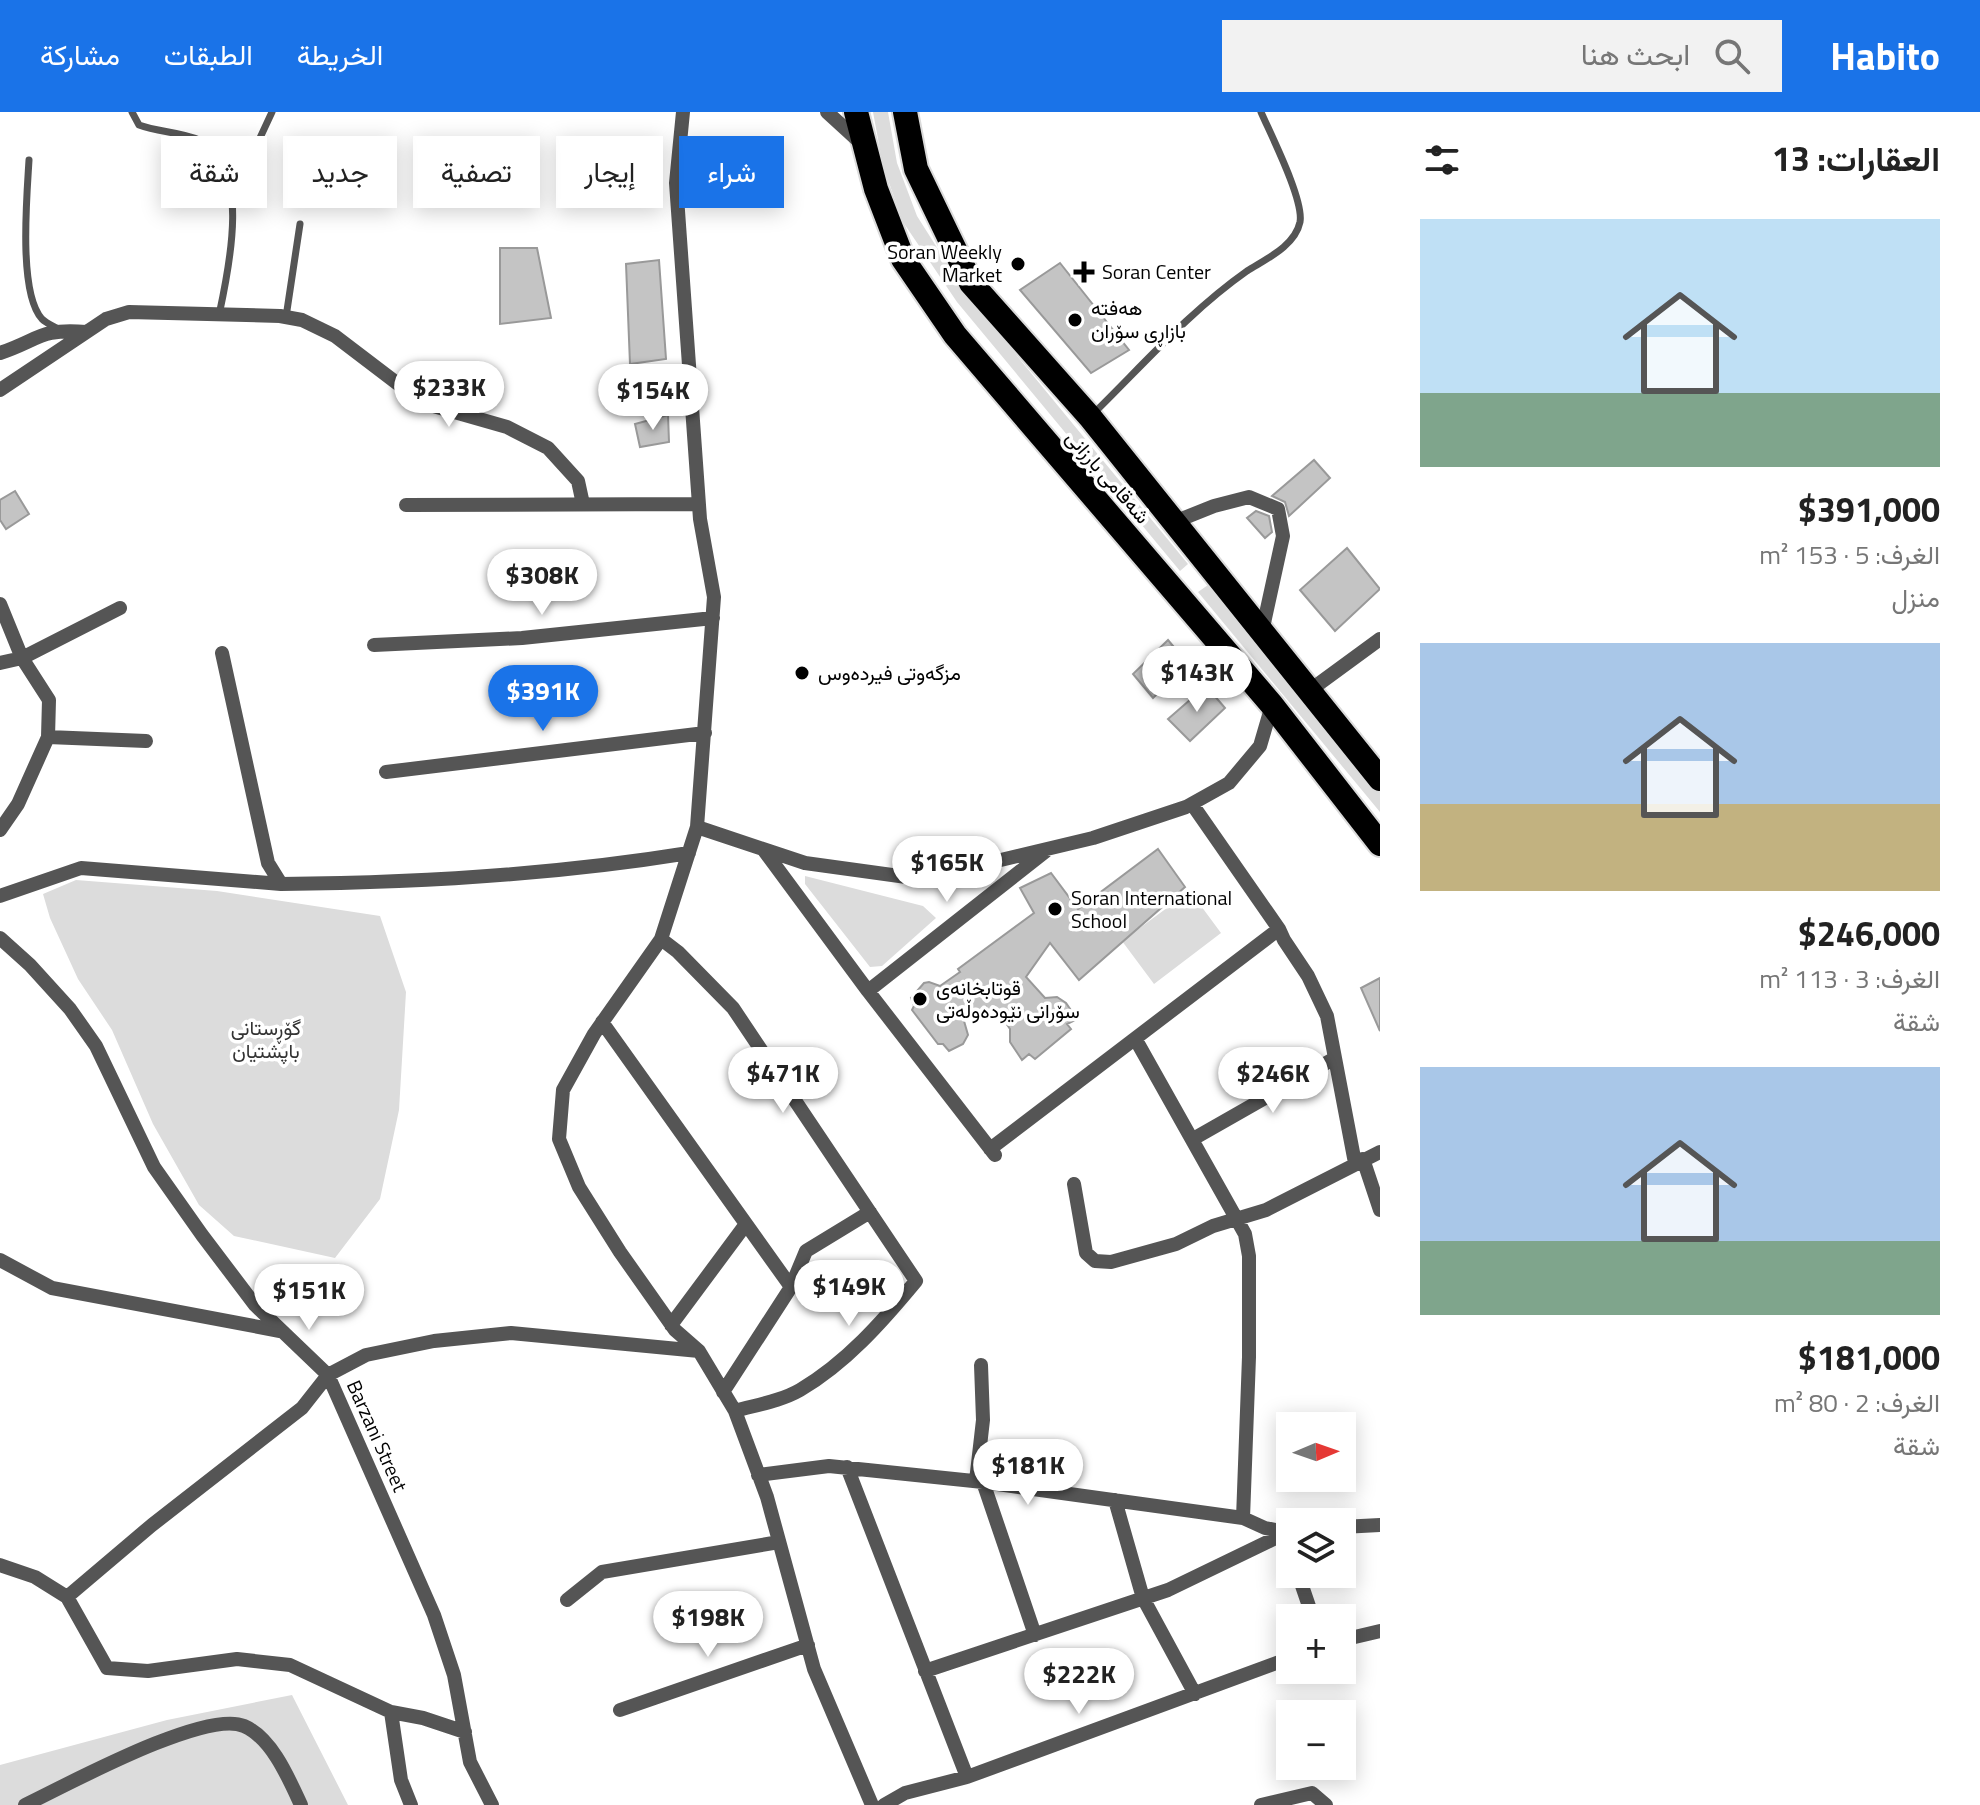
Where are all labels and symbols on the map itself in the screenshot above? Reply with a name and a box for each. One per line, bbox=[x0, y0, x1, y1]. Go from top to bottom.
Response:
place label: Soran Weekly Market bbox=[887, 236, 1002, 290]
marker: Soran Weekly Market bbox=[1009, 255, 1027, 273]
place label: Soran Center bbox=[1102, 256, 1211, 287]
marker: Soran Center bbox=[1073, 261, 1095, 283]
place label: هەفتە بازاڕی سۆران bbox=[1091, 292, 1186, 347]
marker: هەفتە بازاڕی سۆران bbox=[1066, 311, 1084, 329]
pin: $233K bbox=[393, 361, 505, 429]
pin: $154K bbox=[597, 364, 709, 432]
street label: شەقامی بارزانی bbox=[1059, 423, 1158, 530]
pin: $308K bbox=[486, 549, 598, 617]
pin: $143K bbox=[1141, 646, 1253, 714]
place label: مزگەوتی فیردەوس bbox=[818, 657, 961, 688]
marker: مزگەوتی فیردەوس bbox=[793, 664, 811, 682]
pin: $391K bbox=[487, 665, 599, 733]
pin: $165K bbox=[891, 836, 1003, 904]
place label: Soran International School bbox=[1071, 882, 1232, 936]
marker: Soran International School bbox=[1046, 900, 1064, 918]
place label: قوتابخانەی سۆرانی نێودەوڵەتی bbox=[936, 972, 1080, 1026]
marker: قوتابخانەی سۆرانی نێودەوڵەتی bbox=[911, 990, 929, 1008]
park label: گۆڕستانی باپشتیان bbox=[231, 1012, 301, 1066]
pin: $471K bbox=[727, 1047, 839, 1115]
pin: $246K bbox=[1217, 1047, 1329, 1115]
pin: $149K bbox=[793, 1260, 905, 1328]
pin: $151K bbox=[253, 1264, 365, 1332]
street label: Barzani Street bbox=[339, 1375, 416, 1497]
north arrow bbox=[1276, 1412, 1356, 1492]
pin: $181K bbox=[972, 1439, 1084, 1507]
pin: $198K bbox=[652, 1591, 764, 1659]
pin: $222K bbox=[1023, 1648, 1135, 1716]

